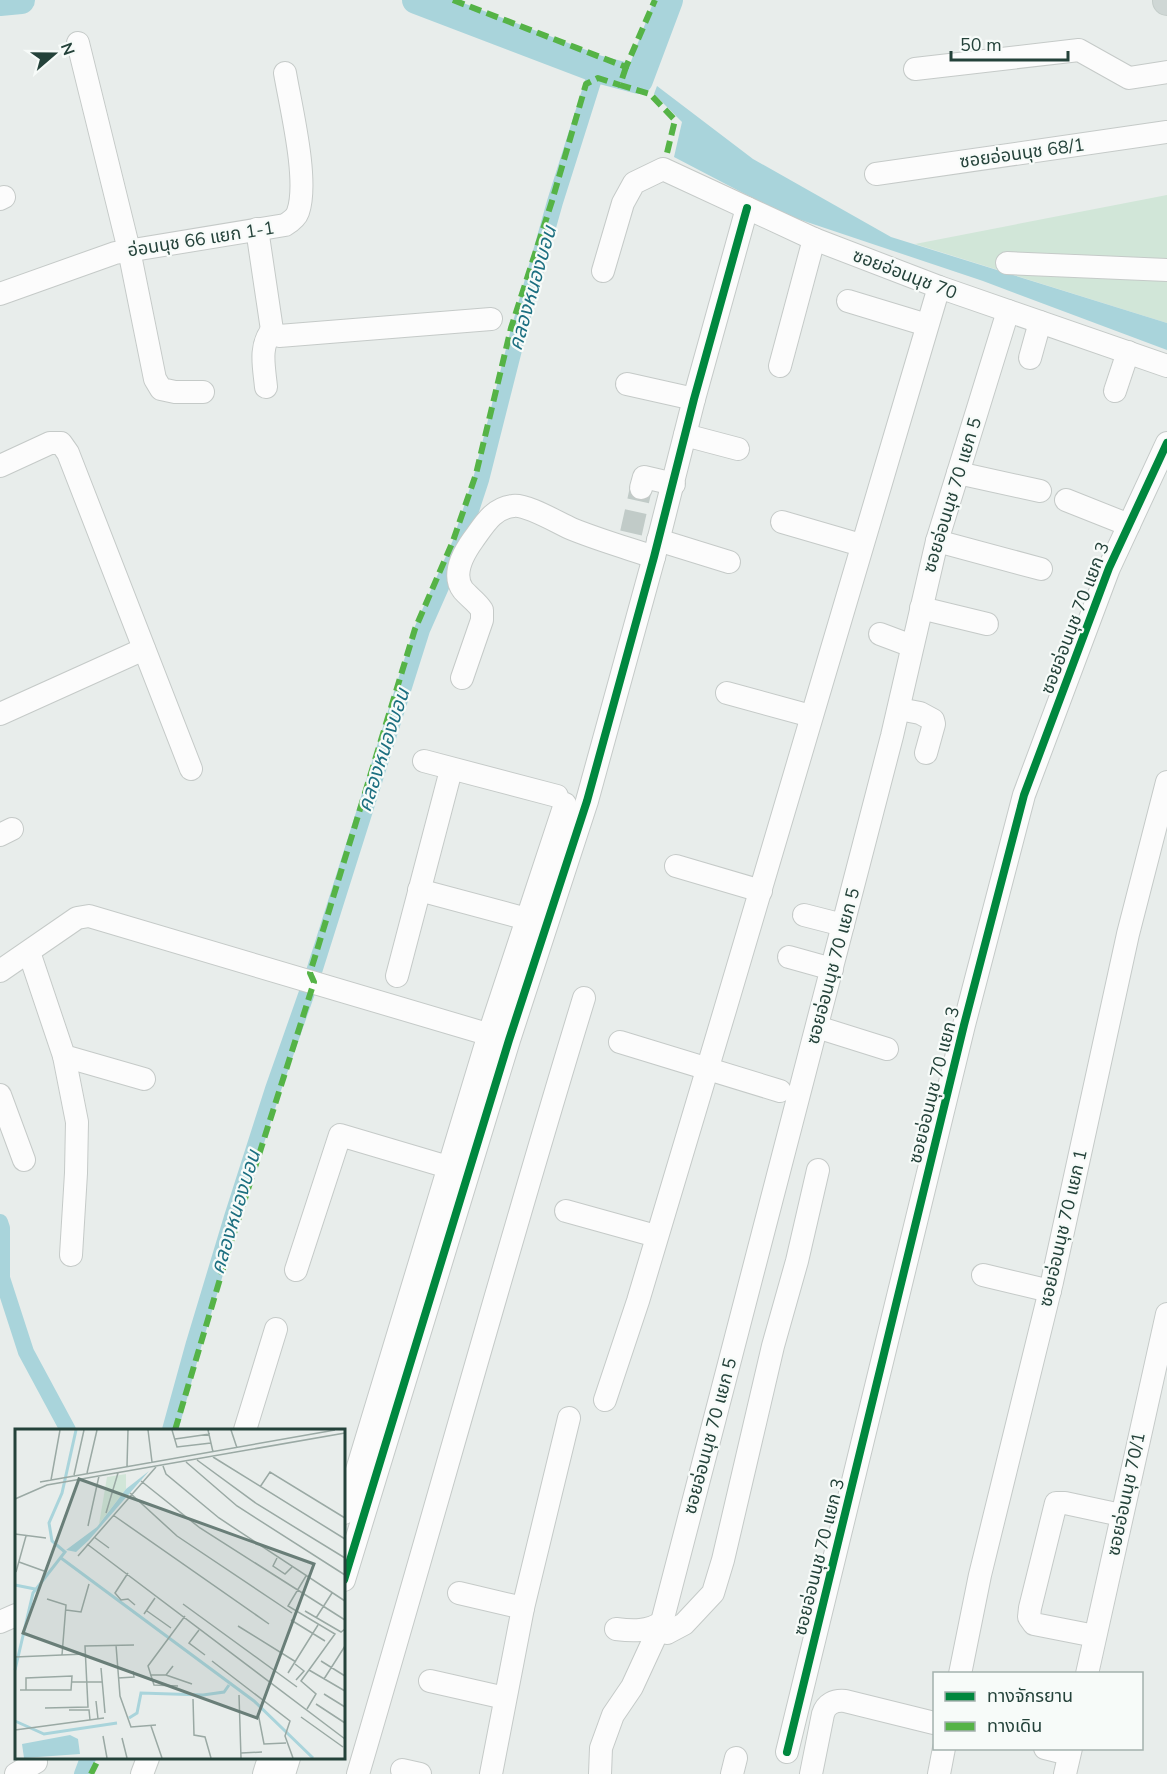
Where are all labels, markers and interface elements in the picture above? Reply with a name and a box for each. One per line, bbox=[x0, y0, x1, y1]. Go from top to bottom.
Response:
north arrow bbox=[24, 24, 84, 84]
scale bar bbox=[951, 24, 1068, 62]
text: 50 m bbox=[960, 33, 1002, 57]
text: N bbox=[55, 40, 80, 59]
street label: ซอยอ่อนนุช 68/1 bbox=[958, 132, 1086, 174]
street label: อ่อนนุช 66 แยก 1-1 bbox=[126, 216, 276, 262]
water label: คลองหนองบอน bbox=[502, 221, 564, 353]
street label: ซอยอ่อนนุช 70 bbox=[849, 243, 961, 305]
street label: ซอยอ่อนนุช 70 แยก 5 bbox=[917, 414, 987, 576]
street label: ซอยอ่อนนุช 70 แยก 3 bbox=[1035, 538, 1115, 698]
water label: คลองหนองบอน bbox=[351, 683, 417, 815]
street label: ซอยอ่อนนุช 70 แยก 5 bbox=[801, 885, 865, 1047]
street label: ซอยอ่อนนุช 70 แยก 3 bbox=[903, 1004, 965, 1166]
water label: คลองหนองบอน bbox=[204, 1145, 268, 1277]
street label: ซอยอ่อนนุช 70 แยก 1 bbox=[1033, 1147, 1093, 1309]
street label: ซอยอ่อนนุช 70 แยก 5 bbox=[678, 1355, 742, 1517]
inset map bbox=[15, 1429, 345, 1759]
street label: ซอยอ่อนนุช 70/1 bbox=[1101, 1430, 1151, 1558]
street label: ซอยอ่อนนุช 70 แยก 3 bbox=[788, 1476, 850, 1638]
legend bbox=[933, 1672, 1143, 1750]
text: ทางจักรยาน bbox=[987, 1684, 1073, 1708]
text: ทางเดิน bbox=[987, 1714, 1042, 1738]

